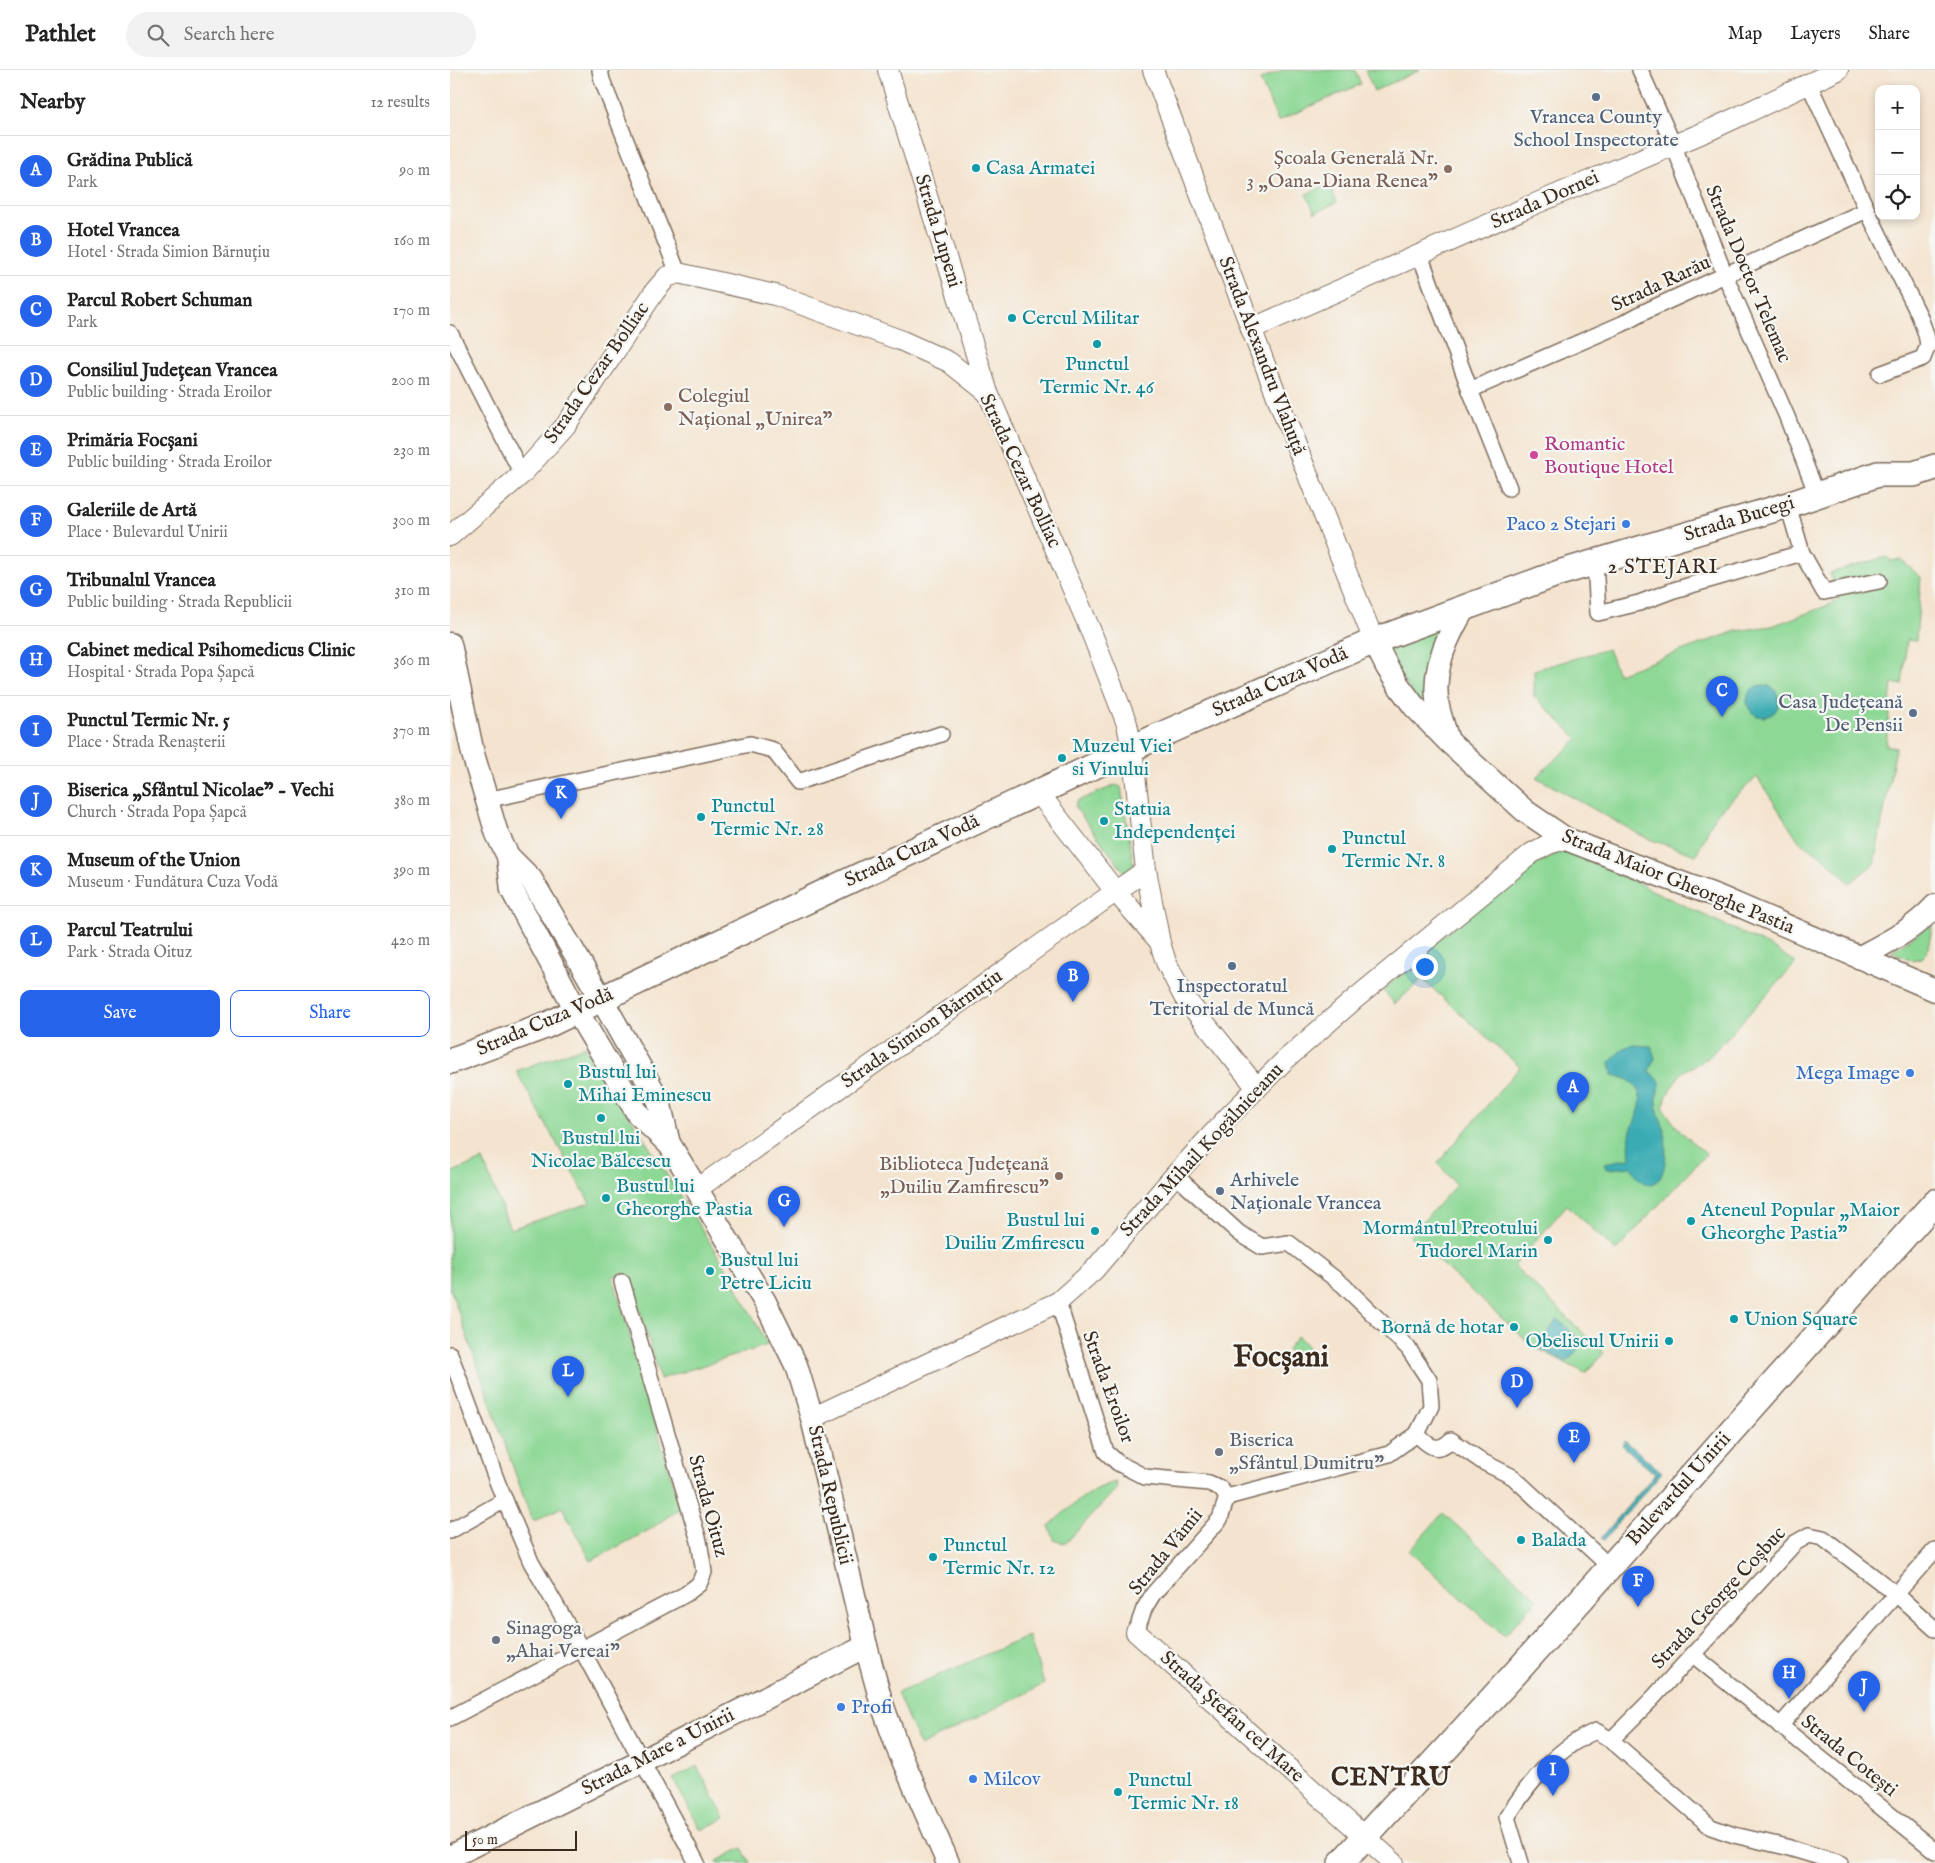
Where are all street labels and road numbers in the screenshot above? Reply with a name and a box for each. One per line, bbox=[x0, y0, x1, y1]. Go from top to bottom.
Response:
street label: Strada Dornei bbox=[1487, 165, 1603, 235]
street label: Strada Lupeni bbox=[909, 171, 967, 291]
street label: Strada Doctor Telemac bbox=[1699, 181, 1797, 367]
street label: Strada Rarău bbox=[1607, 250, 1715, 318]
street label: Strada Alexandru Vlahuță bbox=[1213, 253, 1312, 459]
street label: Strada Cezar Bolliac bbox=[539, 297, 655, 449]
street label: Strada Cezar Bolliac bbox=[973, 390, 1067, 552]
street label: Strada Bucegi bbox=[1681, 490, 1797, 548]
street label: Strada Cuza Vodă bbox=[1208, 641, 1352, 723]
street label: Strada Cuza Vodă bbox=[841, 809, 984, 893]
street label: Strada Maior Gheorghe Pastia bbox=[1558, 824, 1798, 940]
street label: Strada Simion Bărnuțiu bbox=[836, 964, 1008, 1094]
street label: Strada Cuza Vodă bbox=[473, 982, 617, 1062]
street label: Strada Mihail Kogălniceanu bbox=[1115, 1058, 1289, 1242]
street label: Strada Eroilor bbox=[1076, 1328, 1140, 1447]
street label: Strada Republicii bbox=[802, 1423, 858, 1567]
street label: Bulevardul Unirii bbox=[1621, 1427, 1737, 1551]
street label: Strada Oituz bbox=[682, 1452, 734, 1560]
street label: Strada Vămii bbox=[1123, 1504, 1209, 1600]
street label: Strada George Coșbuc bbox=[1646, 1521, 1792, 1675]
street label: Strada Ștefan cel Mare bbox=[1155, 1646, 1309, 1788]
street label: Strada Mare a Unirii bbox=[577, 1703, 739, 1801]
street label: Strada Cotești bbox=[1796, 1709, 1902, 1803]

